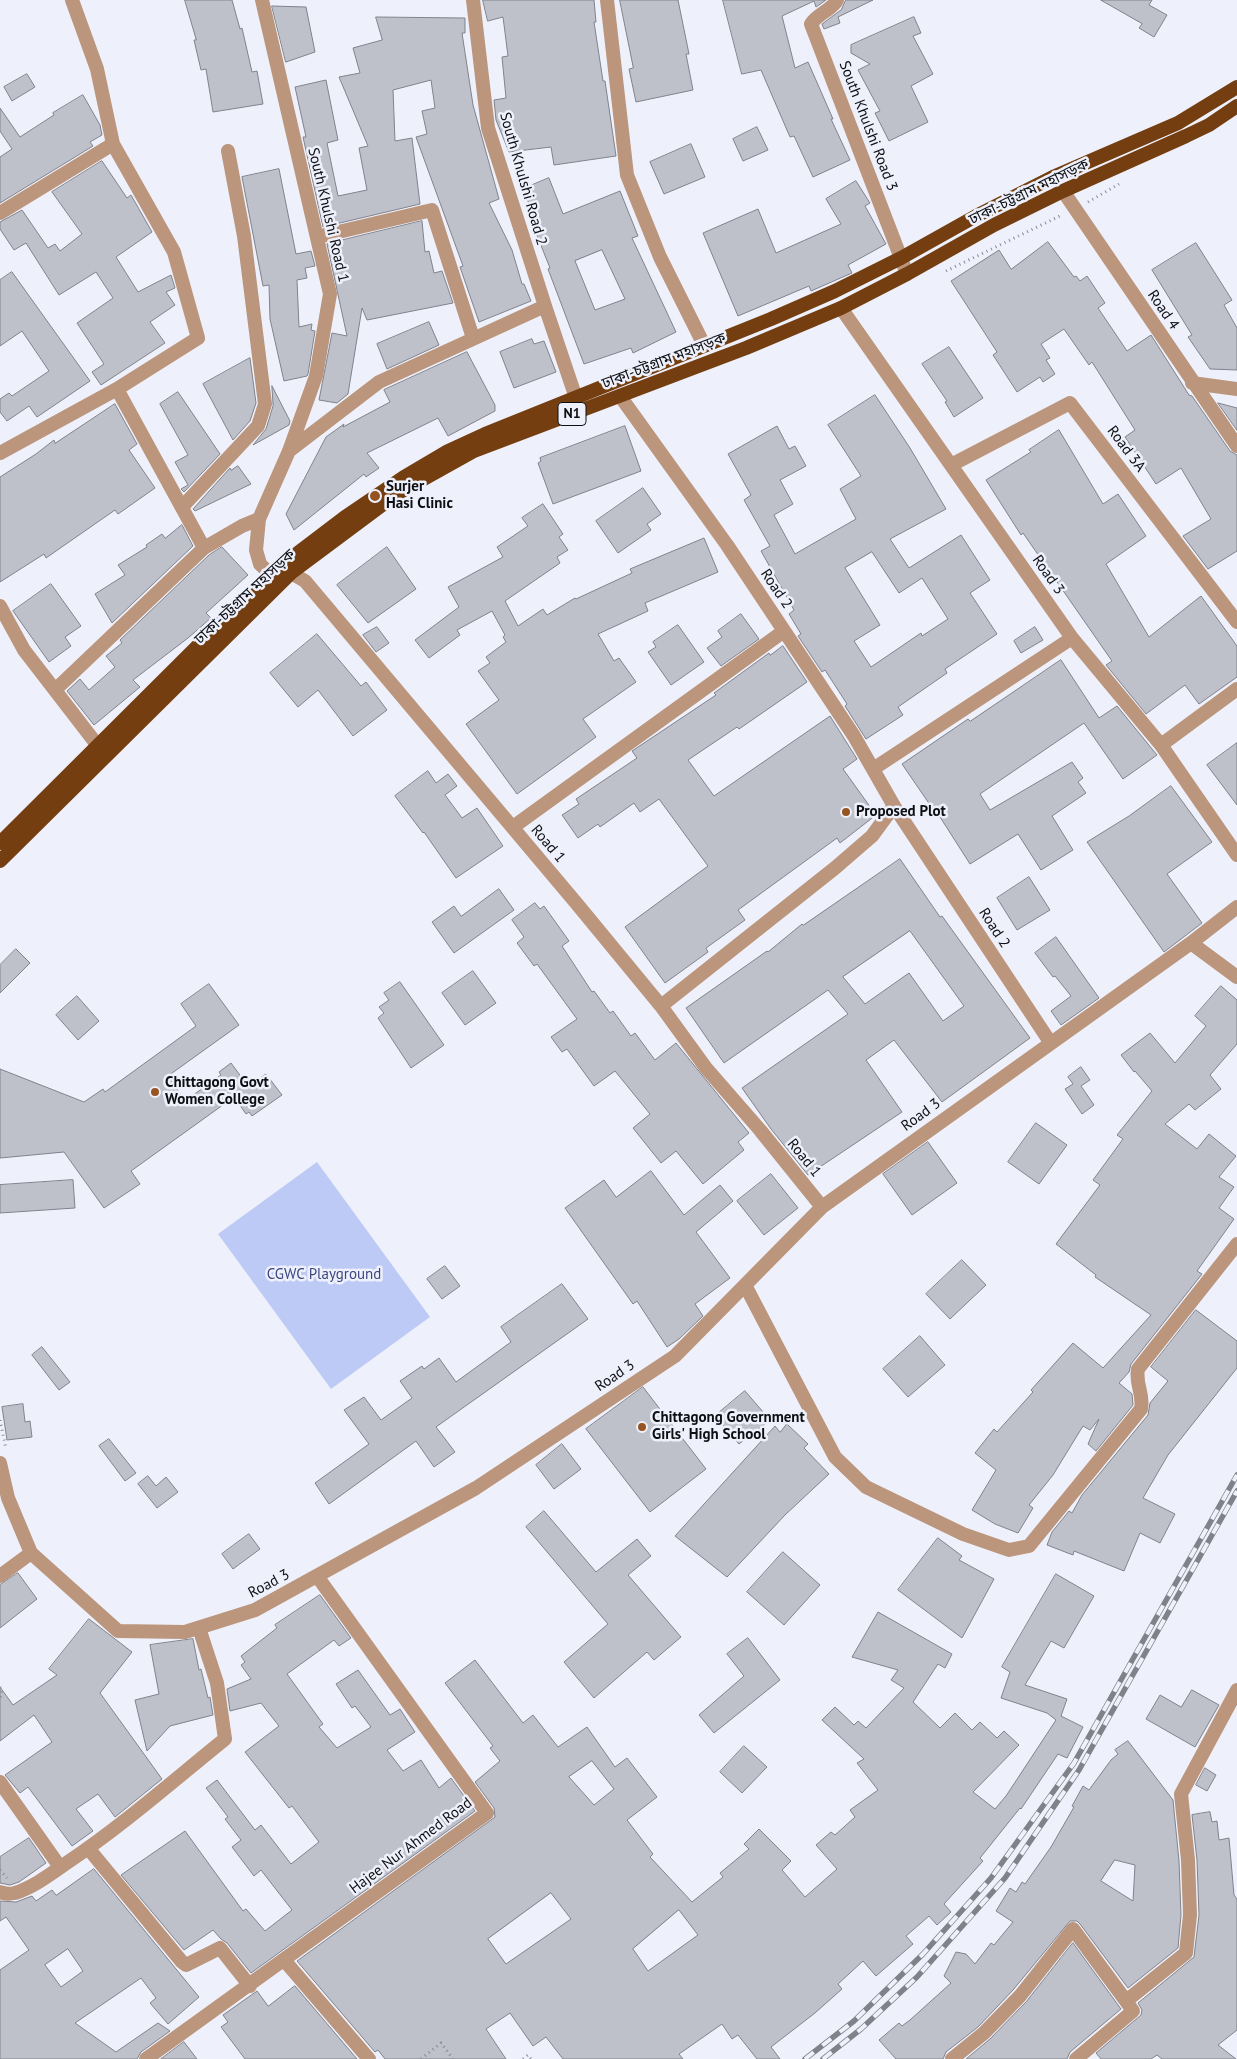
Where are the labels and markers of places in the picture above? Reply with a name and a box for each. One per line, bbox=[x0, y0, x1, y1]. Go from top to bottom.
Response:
place label: Surjer Hasi Clinic bbox=[386, 478, 453, 513]
marker: Surjer Hasi Clinic bbox=[368, 489, 382, 503]
place label: Proposed Plot bbox=[856, 803, 946, 821]
marker: Proposed Plot bbox=[840, 806, 852, 818]
place label: Chittagong Govt Women College bbox=[165, 1074, 269, 1109]
marker: Chittagong Govt Women College bbox=[149, 1086, 161, 1098]
place label: Chittagong Government Girls' High School bbox=[652, 1409, 805, 1444]
marker: Chittagong Government Girls' High School bbox=[636, 1421, 648, 1433]

